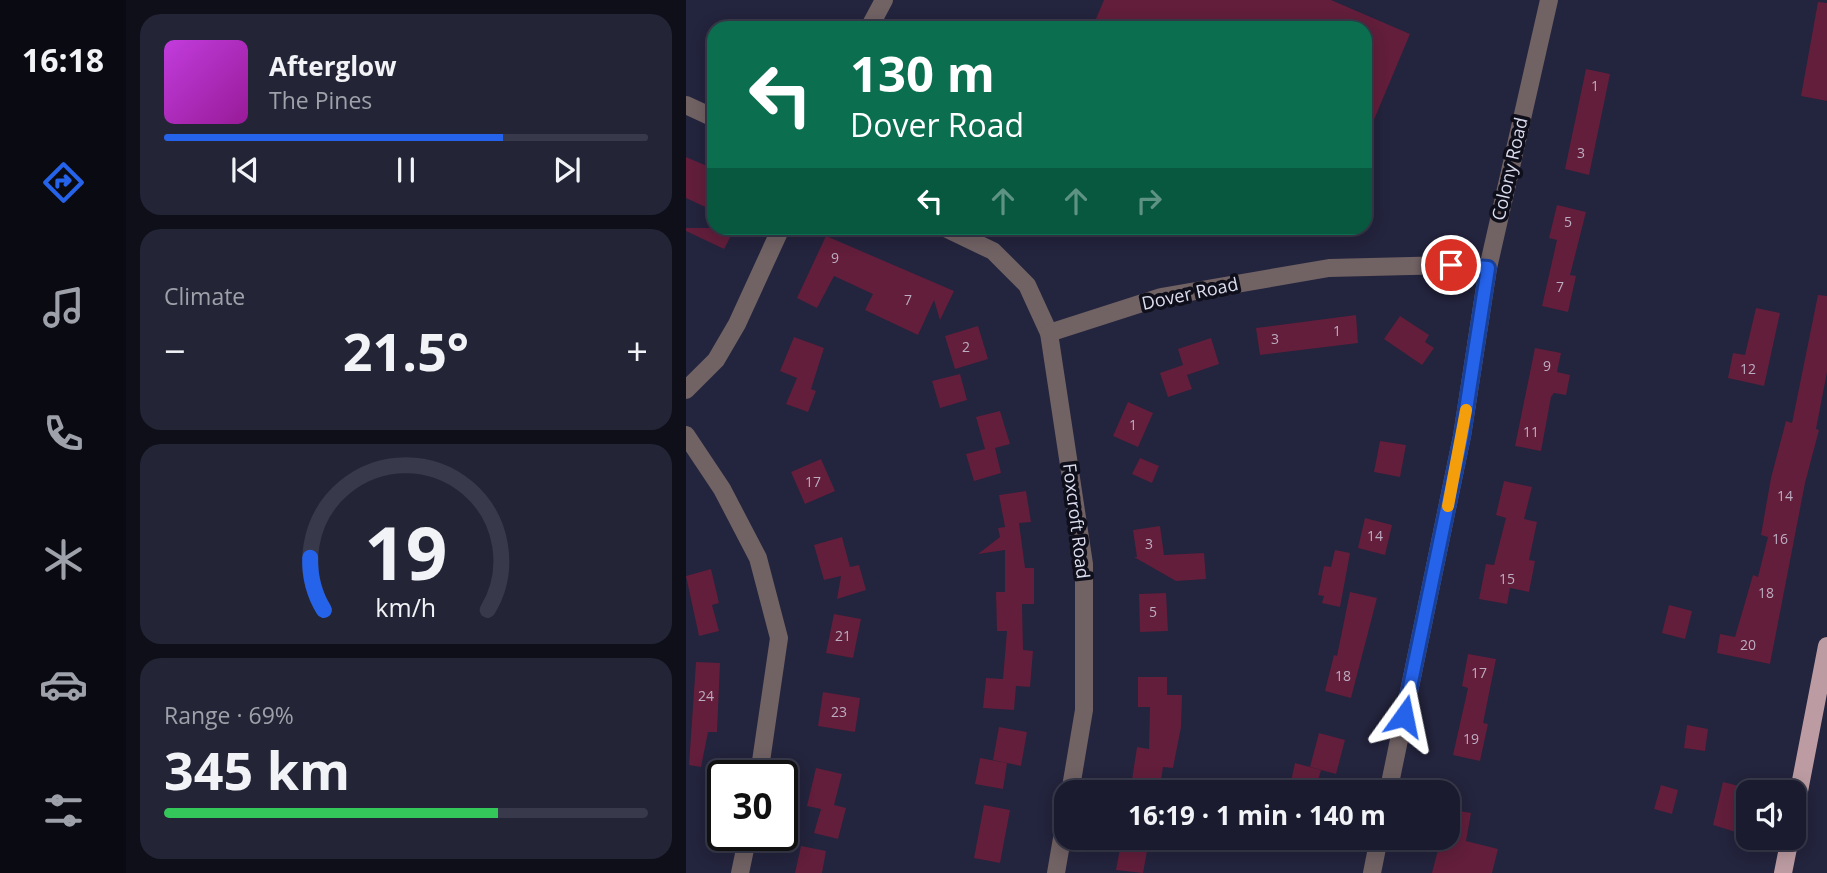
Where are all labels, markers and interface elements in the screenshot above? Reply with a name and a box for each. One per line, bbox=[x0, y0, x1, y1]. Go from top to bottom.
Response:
text: 16:18 bbox=[22, 38, 104, 81]
text: 130 m bbox=[850, 40, 995, 106]
text: Afterglow bbox=[269, 48, 396, 84]
icon: left bbox=[735, 49, 826, 140]
house number: 1 bbox=[1591, 76, 1599, 95]
text: The Pines bbox=[269, 84, 372, 116]
text: Dover Road bbox=[850, 103, 1024, 146]
street label: Colony Road bbox=[1485, 115, 1533, 223]
house number: 3 bbox=[1577, 143, 1585, 162]
icon: previous bbox=[226, 151, 264, 189]
icon: pause bbox=[387, 151, 425, 189]
icon: next bbox=[548, 151, 586, 189]
icon: directions bbox=[39, 158, 88, 207]
icon: left bbox=[911, 182, 949, 220]
icon: ahead bbox=[984, 182, 1022, 220]
icon: ahead bbox=[1057, 182, 1095, 220]
icon: right bbox=[1130, 182, 1168, 220]
house number: 5 bbox=[1564, 212, 1572, 231]
pin bbox=[1421, 235, 1481, 295]
icon: arrive bbox=[1432, 246, 1470, 284]
house number: 9 bbox=[831, 248, 839, 267]
street label: Dover Road bbox=[1139, 271, 1240, 315]
house number: 7 bbox=[1556, 277, 1564, 296]
text: Climate bbox=[164, 280, 245, 312]
icon: music bbox=[39, 283, 88, 332]
house number: 7 bbox=[904, 290, 912, 309]
text: 21.5° bbox=[343, 315, 469, 386]
house number: 1 bbox=[1333, 321, 1341, 340]
text: − bbox=[164, 324, 186, 376]
text: + bbox=[626, 324, 648, 376]
house number: 3 bbox=[1271, 329, 1279, 348]
house number: 2 bbox=[962, 337, 970, 356]
house number: 9 bbox=[1543, 356, 1551, 375]
house number: 12 bbox=[1740, 359, 1756, 378]
icon: phone bbox=[39, 409, 88, 458]
house number: 1 bbox=[1129, 415, 1137, 434]
house number: 11 bbox=[1523, 422, 1539, 441]
street label: Foxcroft Road bbox=[1058, 462, 1096, 580]
house number: 17 bbox=[805, 472, 821, 491]
house number: 14 bbox=[1777, 486, 1793, 505]
text: 19 bbox=[364, 502, 448, 601]
house number: 14 bbox=[1367, 526, 1383, 545]
house number: 16 bbox=[1772, 529, 1788, 548]
house number: 3 bbox=[1145, 534, 1153, 553]
icon: climate bbox=[39, 535, 88, 584]
house number: 15 bbox=[1499, 569, 1515, 588]
house number: 18 bbox=[1758, 583, 1774, 602]
text: km/h bbox=[376, 590, 436, 624]
house number: 5 bbox=[1149, 602, 1157, 621]
house number: 21 bbox=[835, 626, 851, 645]
house number: 20 bbox=[1740, 635, 1756, 654]
icon: car bbox=[39, 660, 88, 709]
house number: 17 bbox=[1471, 663, 1487, 682]
house number: 18 bbox=[1335, 666, 1351, 685]
position arrow bbox=[1367, 679, 1441, 753]
house number: 24 bbox=[698, 686, 714, 705]
text: Range · 69% bbox=[164, 699, 294, 731]
house number: 23 bbox=[831, 702, 847, 721]
house number: 19 bbox=[1463, 729, 1479, 748]
text: 345 km bbox=[164, 734, 350, 805]
speed limit sign: 30 bbox=[707, 760, 798, 851]
map controls bbox=[1736, 780, 1806, 850]
button: sound bbox=[1736, 780, 1806, 850]
icon: filters bbox=[39, 786, 88, 835]
text: 16:19 · 1 min · 140 m bbox=[1128, 797, 1386, 833]

